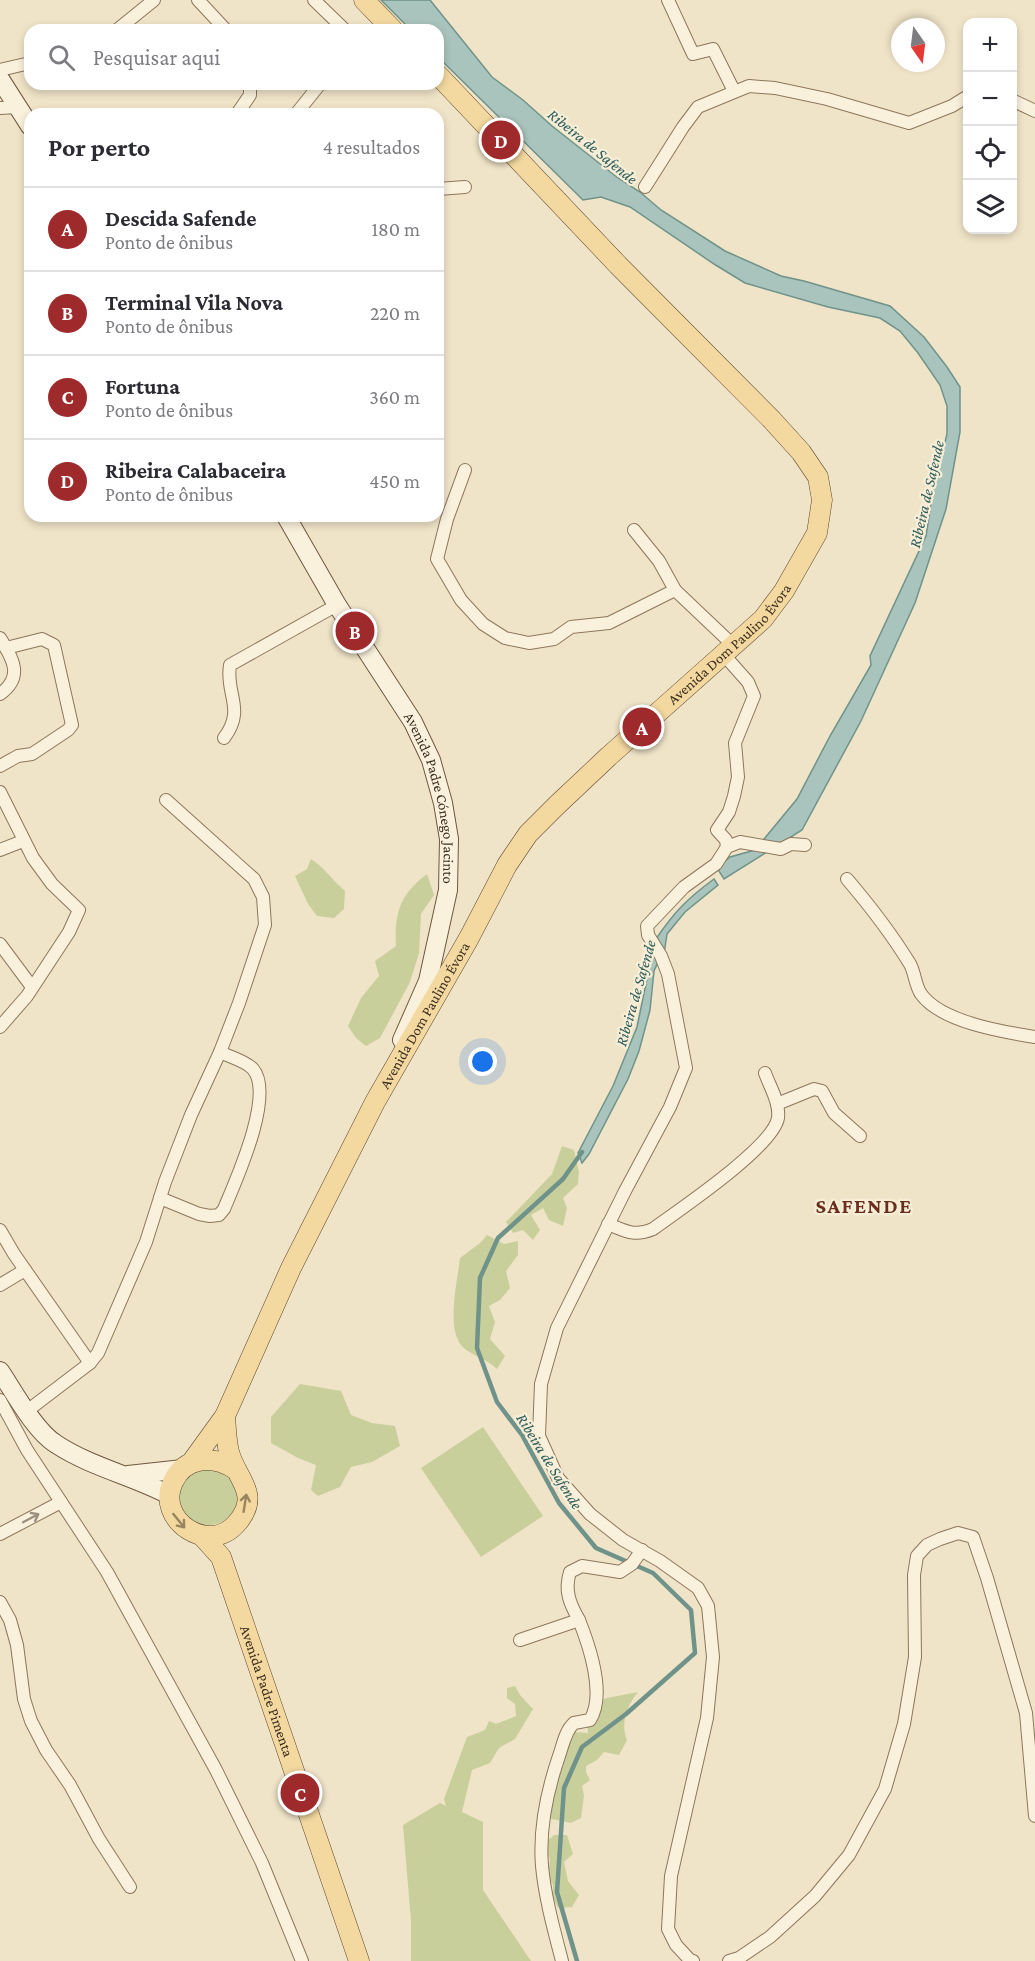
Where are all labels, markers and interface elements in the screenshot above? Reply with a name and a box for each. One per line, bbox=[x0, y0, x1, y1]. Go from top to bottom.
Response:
north arrow bbox=[891, 18, 945, 72]
map controls bbox=[963, 18, 1017, 234]
button: + bbox=[963, 18, 1017, 72]
search box bbox=[24, 24, 444, 90]
icon: search bbox=[45, 41, 78, 74]
text: Pesquisar aqui bbox=[93, 45, 220, 70]
button: − bbox=[963, 72, 1017, 126]
water label: Ribeira de Safende bbox=[544, 105, 641, 188]
pin: D bbox=[482, 118, 520, 162]
button: locate bbox=[963, 126, 1017, 180]
text: Por perto bbox=[48, 133, 150, 162]
text: 4 resultados bbox=[323, 136, 420, 158]
button: layers bbox=[963, 180, 1017, 234]
text: Descida Safende bbox=[105, 206, 256, 231]
text: A bbox=[62, 218, 73, 240]
text: 180 m bbox=[371, 218, 420, 240]
text: Ponto de ônibus bbox=[105, 231, 233, 253]
text: Terminal Vila Nova bbox=[105, 290, 283, 315]
text: B bbox=[62, 302, 73, 324]
text: 220 m bbox=[370, 302, 420, 324]
text: Ponto de ônibus bbox=[105, 315, 233, 337]
text: Fortuna bbox=[105, 374, 180, 399]
text: C bbox=[61, 386, 74, 408]
text: 360 m bbox=[369, 386, 420, 408]
text: Ponto de ônibus bbox=[105, 399, 233, 421]
water label: Ribeira de Safende bbox=[906, 439, 948, 550]
text: Ribeira Calabaceira bbox=[105, 458, 286, 483]
text: D bbox=[61, 470, 74, 492]
text: 450 m bbox=[369, 470, 420, 492]
text: Ponto de ônibus bbox=[105, 483, 233, 505]
street label: Avenida Dom Paulino Évora bbox=[665, 581, 794, 708]
pin: B bbox=[336, 608, 374, 654]
pin: A bbox=[622, 704, 662, 750]
street label: Avenida Padre Cónego Jacinto bbox=[401, 709, 457, 884]
water label: Ribeira de Safende bbox=[612, 938, 660, 1048]
street label: Avenida Dom Paulino Évora bbox=[376, 939, 473, 1091]
your location bbox=[468, 1047, 497, 1076]
district label: SAFENDE bbox=[815, 1194, 913, 1218]
water label: Ribeira de Safende bbox=[512, 1410, 586, 1513]
one-way arrow bbox=[240, 1494, 251, 1513]
one-way arrow bbox=[21, 1512, 39, 1523]
one-way arrow bbox=[173, 1512, 186, 1528]
street label: Avenida Padre Pimenta bbox=[237, 1623, 297, 1759]
pin: C bbox=[280, 1770, 320, 1816]

